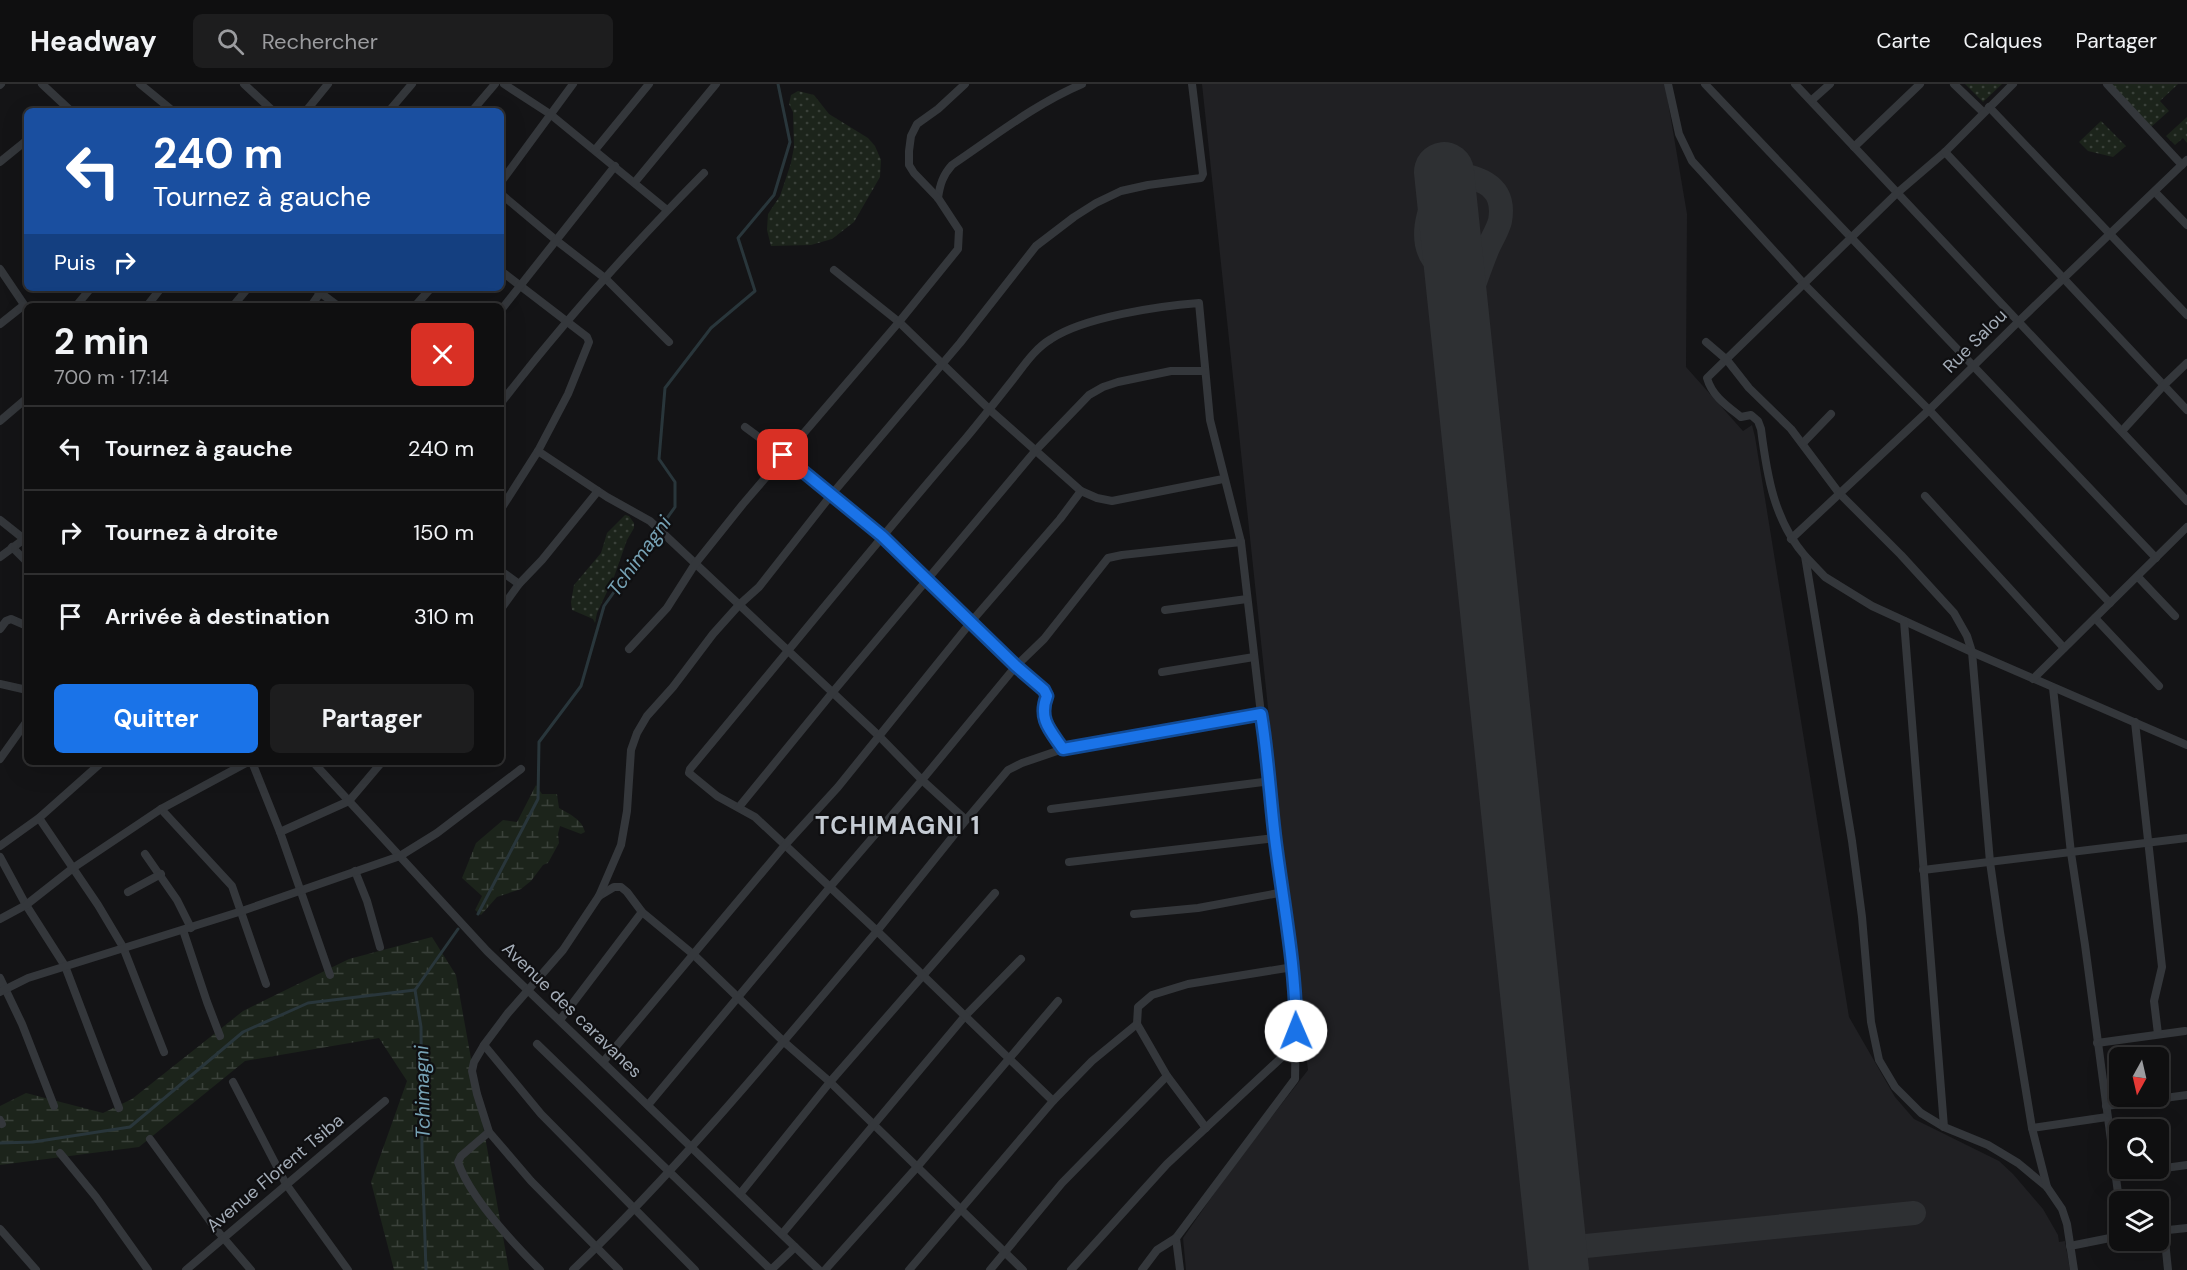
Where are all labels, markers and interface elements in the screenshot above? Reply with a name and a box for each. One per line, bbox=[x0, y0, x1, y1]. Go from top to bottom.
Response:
search box bbox=[193, 14, 613, 68]
text: Headway bbox=[30, 23, 157, 60]
icon: search bbox=[214, 25, 247, 58]
text: Rechercher bbox=[262, 27, 378, 56]
text: Carte bbox=[1876, 27, 1931, 55]
text: Calques bbox=[1964, 27, 2042, 55]
text: Partager bbox=[2075, 27, 2157, 55]
text: 240 m bbox=[153, 126, 283, 181]
icon: left bbox=[54, 132, 132, 210]
text: Tournez à gauche bbox=[153, 179, 371, 214]
icon: right bbox=[108, 246, 141, 279]
text: Puis bbox=[54, 248, 96, 277]
street label: Rue Salou bbox=[1938, 304, 2012, 378]
text: 2 min bbox=[54, 318, 149, 365]
button: close bbox=[411, 323, 474, 386]
text: 700 m · 17:14 bbox=[54, 364, 169, 390]
pin bbox=[757, 429, 808, 480]
icon: left bbox=[54, 432, 87, 465]
text: Tournez à gauche bbox=[105, 434, 293, 463]
text: 240 m bbox=[408, 434, 474, 463]
icon: arrive bbox=[766, 438, 799, 471]
water label: Tchimagni bbox=[601, 510, 678, 601]
icon: right bbox=[54, 516, 87, 549]
text: Tournez à droite bbox=[105, 518, 278, 547]
text: 150 m bbox=[413, 518, 474, 547]
icon: arrive bbox=[54, 600, 87, 633]
text: Arrivée à destination bbox=[105, 602, 330, 631]
text: 310 m bbox=[414, 602, 474, 631]
button: Quitter bbox=[54, 684, 258, 753]
button: Partager bbox=[270, 684, 474, 753]
district label: TCHIMAGNI 1 bbox=[815, 810, 981, 841]
street label: Avenue des caravanes bbox=[497, 937, 647, 1083]
position arrow bbox=[1264, 999, 1328, 1063]
water label: Tchimagni bbox=[408, 1044, 436, 1139]
north arrow bbox=[2109, 1047, 2169, 1107]
map controls bbox=[2109, 1047, 2169, 1251]
street label: Avenue Florent Tsiba bbox=[201, 1108, 349, 1238]
button: search bbox=[2109, 1119, 2169, 1179]
button: layers bbox=[2109, 1191, 2169, 1251]

